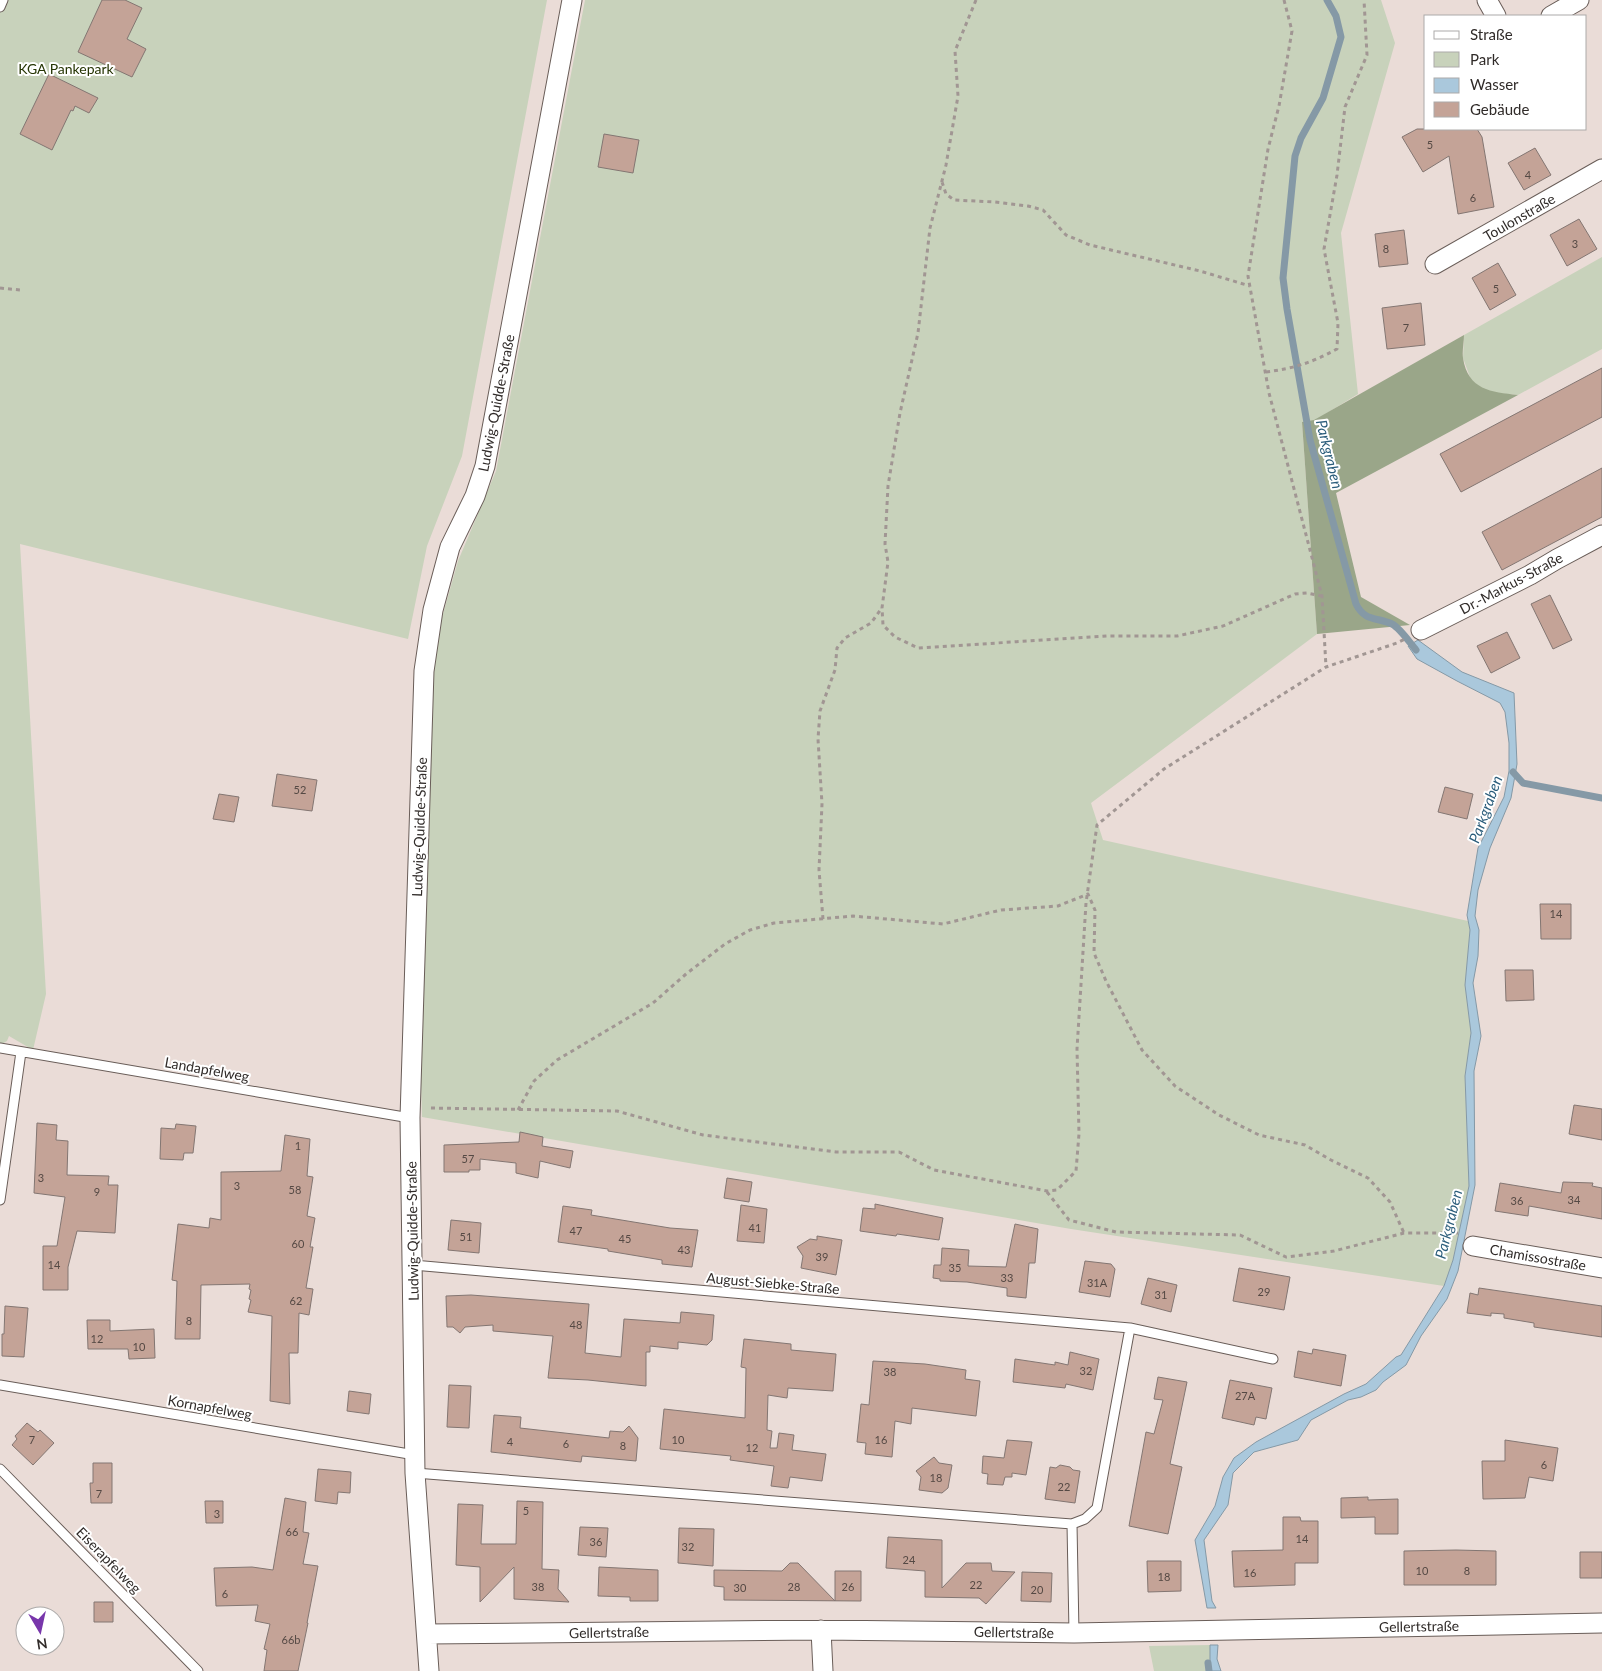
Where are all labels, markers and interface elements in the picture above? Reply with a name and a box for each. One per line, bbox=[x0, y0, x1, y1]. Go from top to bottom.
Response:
legend bbox=[1424, 15, 1587, 130]
text: Straße bbox=[1470, 25, 1513, 43]
text: Park bbox=[1470, 50, 1500, 68]
park label: KGA Pankepark bbox=[18, 60, 115, 77]
text: Wasser bbox=[1470, 75, 1519, 93]
text: Gebäude bbox=[1470, 100, 1529, 118]
house number: 5 bbox=[1427, 138, 1433, 151]
house number: 4 bbox=[1525, 168, 1532, 181]
street label: Toulonstraße bbox=[1480, 190, 1558, 244]
house number: 6 bbox=[1470, 191, 1476, 204]
house number: 3 bbox=[1572, 237, 1578, 250]
house number: 8 bbox=[1383, 242, 1389, 255]
house number: 5 bbox=[1493, 282, 1499, 295]
house number: 7 bbox=[1403, 321, 1409, 334]
street label: Ludwig-Quidde-Straße bbox=[474, 333, 518, 473]
water label: Parkgraben bbox=[1313, 418, 1347, 490]
street label: Dr.-Markus-Straße bbox=[1457, 549, 1565, 617]
street label: Ludwig-Quidde-Straße bbox=[408, 757, 430, 897]
water label: Parkgraben bbox=[1464, 773, 1506, 845]
house number: 52 bbox=[294, 783, 306, 796]
house number: 14 bbox=[1550, 907, 1563, 920]
street label: Landapfelweg bbox=[163, 1053, 251, 1085]
house number: 1 bbox=[295, 1139, 301, 1152]
house number: 57 bbox=[462, 1152, 474, 1165]
street label: Ludwig-Quidde-Straße bbox=[402, 1161, 422, 1301]
house number: 3 bbox=[38, 1171, 44, 1184]
house number: 3 bbox=[234, 1179, 240, 1192]
house number: 58 bbox=[289, 1183, 301, 1196]
house number: 9 bbox=[94, 1185, 100, 1198]
water label: Parkgraben bbox=[1431, 1188, 1465, 1260]
house number: 34 bbox=[1568, 1193, 1581, 1206]
house number: 36 bbox=[1511, 1194, 1523, 1207]
house number: 41 bbox=[749, 1221, 761, 1234]
house number: 47 bbox=[570, 1224, 582, 1237]
house number: 51 bbox=[460, 1230, 472, 1243]
house number: 45 bbox=[619, 1232, 631, 1245]
house number: 60 bbox=[292, 1237, 305, 1250]
street label: Chamissostraße bbox=[1488, 1240, 1588, 1274]
house number: 43 bbox=[678, 1243, 690, 1256]
house number: 39 bbox=[816, 1250, 828, 1263]
house number: 14 bbox=[48, 1258, 61, 1271]
house number: 35 bbox=[949, 1261, 961, 1274]
street label: August-Siebke-Straße bbox=[706, 1269, 840, 1297]
house number: 33 bbox=[1001, 1271, 1013, 1284]
house number: 31A bbox=[1087, 1276, 1108, 1289]
house number: 29 bbox=[1258, 1285, 1270, 1298]
house number: 31 bbox=[1155, 1288, 1167, 1301]
house number: 62 bbox=[290, 1294, 302, 1307]
house number: 8 bbox=[186, 1314, 192, 1327]
house number: 48 bbox=[570, 1318, 582, 1331]
house number: 12 bbox=[91, 1332, 103, 1345]
house number: 10 bbox=[133, 1340, 146, 1353]
house number: 32 bbox=[1080, 1364, 1092, 1377]
house number: 38 bbox=[884, 1365, 896, 1378]
house number: 27A bbox=[1235, 1389, 1256, 1402]
street label: Kornapfelweg bbox=[167, 1391, 253, 1423]
house number: 7 bbox=[29, 1433, 35, 1446]
house number: 10 bbox=[672, 1433, 685, 1446]
house number: 16 bbox=[875, 1433, 887, 1446]
house number: 4 bbox=[507, 1435, 514, 1448]
house number: 6 bbox=[563, 1437, 569, 1450]
house number: 8 bbox=[620, 1439, 626, 1452]
house number: 12 bbox=[746, 1441, 758, 1454]
house number: 6 bbox=[1541, 1458, 1547, 1471]
house number: 18 bbox=[930, 1471, 942, 1484]
house number: 22 bbox=[1058, 1480, 1070, 1493]
house number: 7 bbox=[96, 1487, 102, 1500]
house number: 5 bbox=[523, 1504, 529, 1517]
house number: 3 bbox=[214, 1507, 220, 1520]
street label: Eiserapfelweg bbox=[73, 1523, 145, 1597]
house number: 66 bbox=[286, 1525, 298, 1538]
house number: 14 bbox=[1296, 1532, 1309, 1545]
house number: 36 bbox=[590, 1535, 602, 1548]
house number: 32 bbox=[682, 1540, 694, 1553]
house number: 24 bbox=[903, 1553, 916, 1566]
house number: 10 bbox=[1416, 1564, 1429, 1577]
house number: 8 bbox=[1464, 1564, 1470, 1577]
house number: 16 bbox=[1244, 1566, 1256, 1579]
house number: 18 bbox=[1158, 1570, 1170, 1583]
house number: 22 bbox=[970, 1578, 982, 1591]
house number: 38 bbox=[532, 1580, 544, 1593]
house number: 28 bbox=[788, 1580, 800, 1593]
house number: 26 bbox=[842, 1580, 854, 1593]
house number: 30 bbox=[734, 1581, 747, 1594]
house number: 20 bbox=[1031, 1583, 1044, 1596]
house number: 6 bbox=[222, 1587, 228, 1600]
north arrow bbox=[15, 1606, 65, 1656]
street label: Gellertstraße bbox=[1379, 1617, 1459, 1635]
street label: Gellertstraße bbox=[569, 1623, 649, 1641]
street label: Gellertstraße bbox=[974, 1623, 1054, 1641]
house number: 66b bbox=[282, 1633, 300, 1646]
text: N bbox=[35, 1635, 49, 1654]

